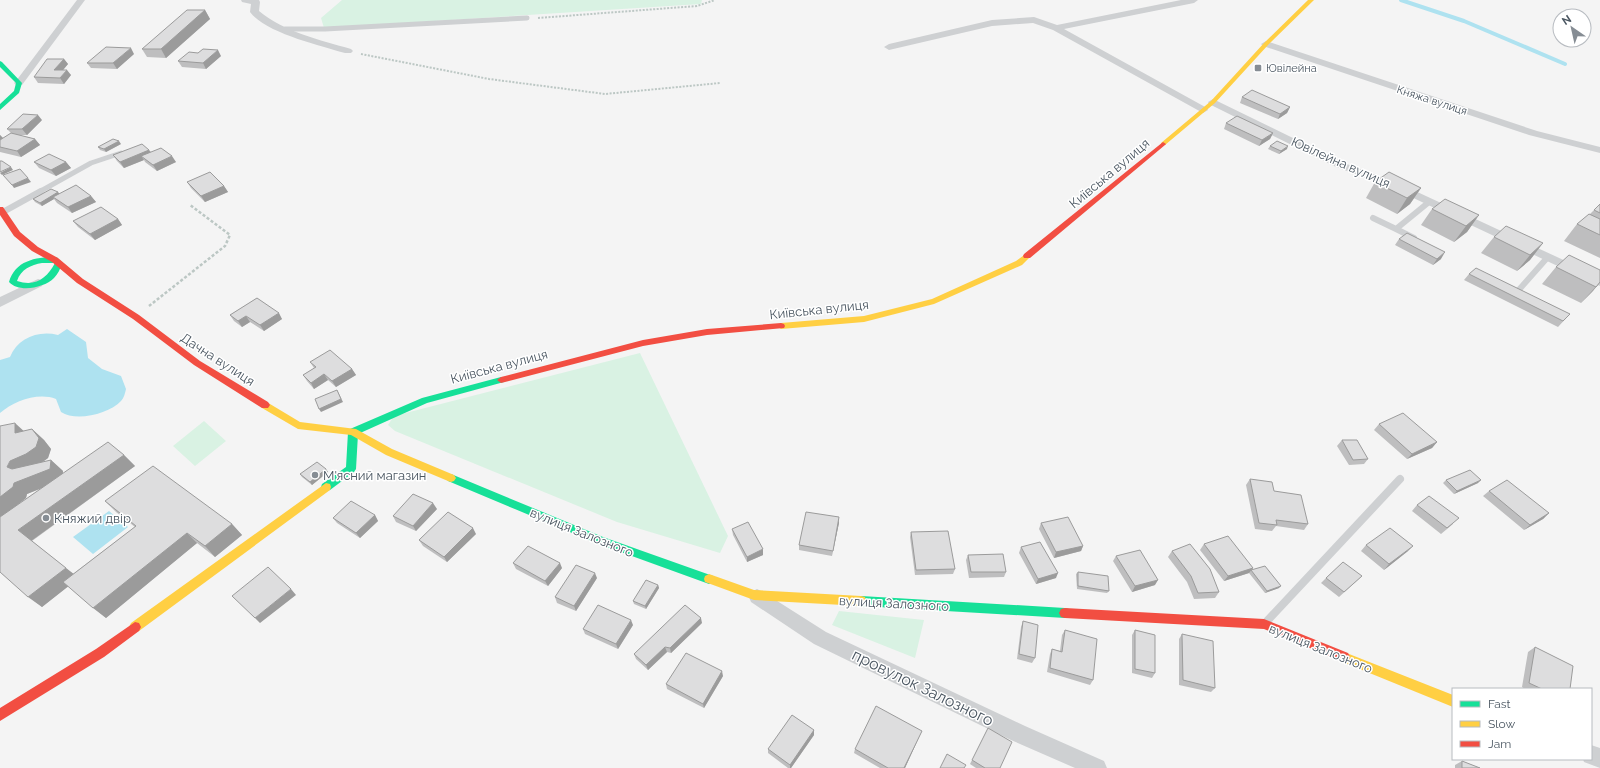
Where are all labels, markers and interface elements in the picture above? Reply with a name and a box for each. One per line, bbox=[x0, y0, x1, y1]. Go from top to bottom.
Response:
north arrow bbox=[1552, 8, 1592, 48]
text: N bbox=[1560, 12, 1574, 28]
place label: Ювілейна bbox=[1266, 62, 1317, 75]
marker: Ювілейна bbox=[1253, 63, 1263, 73]
street label: Княжа вулиця bbox=[1395, 83, 1469, 118]
street label: Ювілейна вулиця bbox=[1289, 134, 1393, 191]
street label: Київська вулиця bbox=[1066, 136, 1152, 211]
street label: Київська вулиця bbox=[769, 297, 869, 322]
street label: Дачна вулиця bbox=[178, 330, 257, 389]
street label: Київська вулиця bbox=[449, 346, 549, 387]
place label: М'ясний магазин bbox=[323, 468, 426, 483]
marker: М'ясний магазин bbox=[310, 470, 320, 480]
street label: вулиця Залозного bbox=[528, 505, 636, 560]
place label: Княжий двір bbox=[54, 511, 131, 526]
marker: Княжий двір bbox=[41, 513, 51, 523]
street label: вулиця Залозного bbox=[839, 593, 950, 614]
street label: вулиця Залозного bbox=[1267, 621, 1375, 676]
street label: провулок Залозного bbox=[849, 645, 997, 730]
legend bbox=[1452, 688, 1592, 760]
text: Fast bbox=[1488, 697, 1511, 711]
text: Slow bbox=[1488, 717, 1515, 731]
text: Jam bbox=[1488, 737, 1511, 751]

